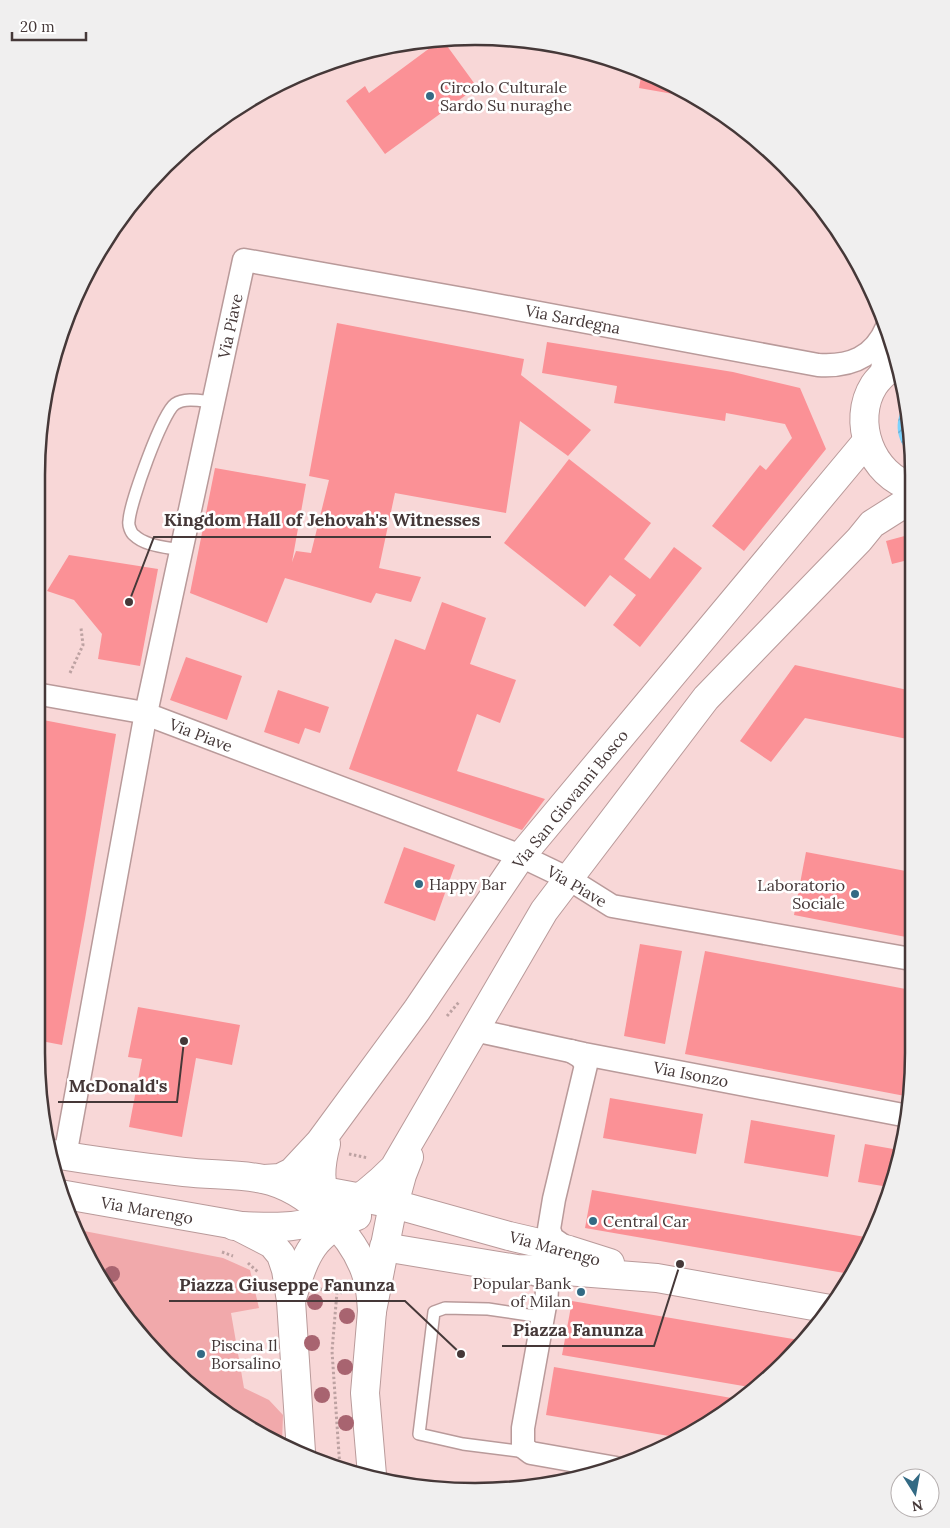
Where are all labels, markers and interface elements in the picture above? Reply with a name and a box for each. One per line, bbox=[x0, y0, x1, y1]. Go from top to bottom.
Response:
scale bar bbox=[12, 10, 86, 42]
text: 20 m bbox=[20, 17, 55, 36]
place label: Circolo Culturale Sardo Su nuraghe bbox=[440, 77, 572, 115]
marker: Circolo Culturale Sardo Su nuraghe bbox=[424, 90, 436, 102]
street label: Via Piave bbox=[213, 291, 247, 361]
street label: Via Sardegna bbox=[523, 300, 622, 338]
callout: Kingdom Hall of Jehovah's Witnesses bbox=[154, 504, 491, 537]
text: Kingdom Hall of Jehovah's Witnesses bbox=[164, 508, 481, 531]
street label: Via Piave bbox=[166, 713, 236, 756]
street label: Via San Giovanni Bosco bbox=[507, 725, 632, 873]
street label: Via Piave bbox=[543, 860, 611, 911]
place label: Happy Bar bbox=[429, 874, 506, 894]
place label: Laboratorio Sociale bbox=[757, 875, 845, 913]
marker: Happy Bar bbox=[413, 878, 425, 890]
marker: Laboratorio Sociale bbox=[849, 888, 861, 900]
street label: Via Isonzo bbox=[651, 1057, 730, 1091]
callout: McDonald's bbox=[58, 1069, 177, 1102]
text: McDonald's bbox=[68, 1074, 168, 1097]
street label: Via Marengo bbox=[98, 1192, 195, 1228]
place label: Central Car bbox=[603, 1211, 689, 1231]
marker: Central Car bbox=[587, 1215, 599, 1227]
street label: Via Marengo bbox=[506, 1226, 603, 1270]
callout: Piazza Giuseppe Fanunza bbox=[169, 1268, 405, 1301]
text: Piazza Giuseppe Fanunza bbox=[179, 1273, 396, 1296]
place label: Popular Bank of Milan bbox=[473, 1273, 571, 1311]
marker: Popular Bank of Milan bbox=[575, 1286, 587, 1298]
callout: Piazza Fanunza bbox=[502, 1313, 654, 1346]
text: Piazza Fanunza bbox=[512, 1318, 644, 1341]
place label: Piscina Il Borsalino bbox=[211, 1335, 281, 1373]
marker: Piscina Il Borsalino bbox=[195, 1348, 207, 1360]
north arrow bbox=[890, 1468, 940, 1518]
text: N bbox=[910, 1496, 925, 1516]

